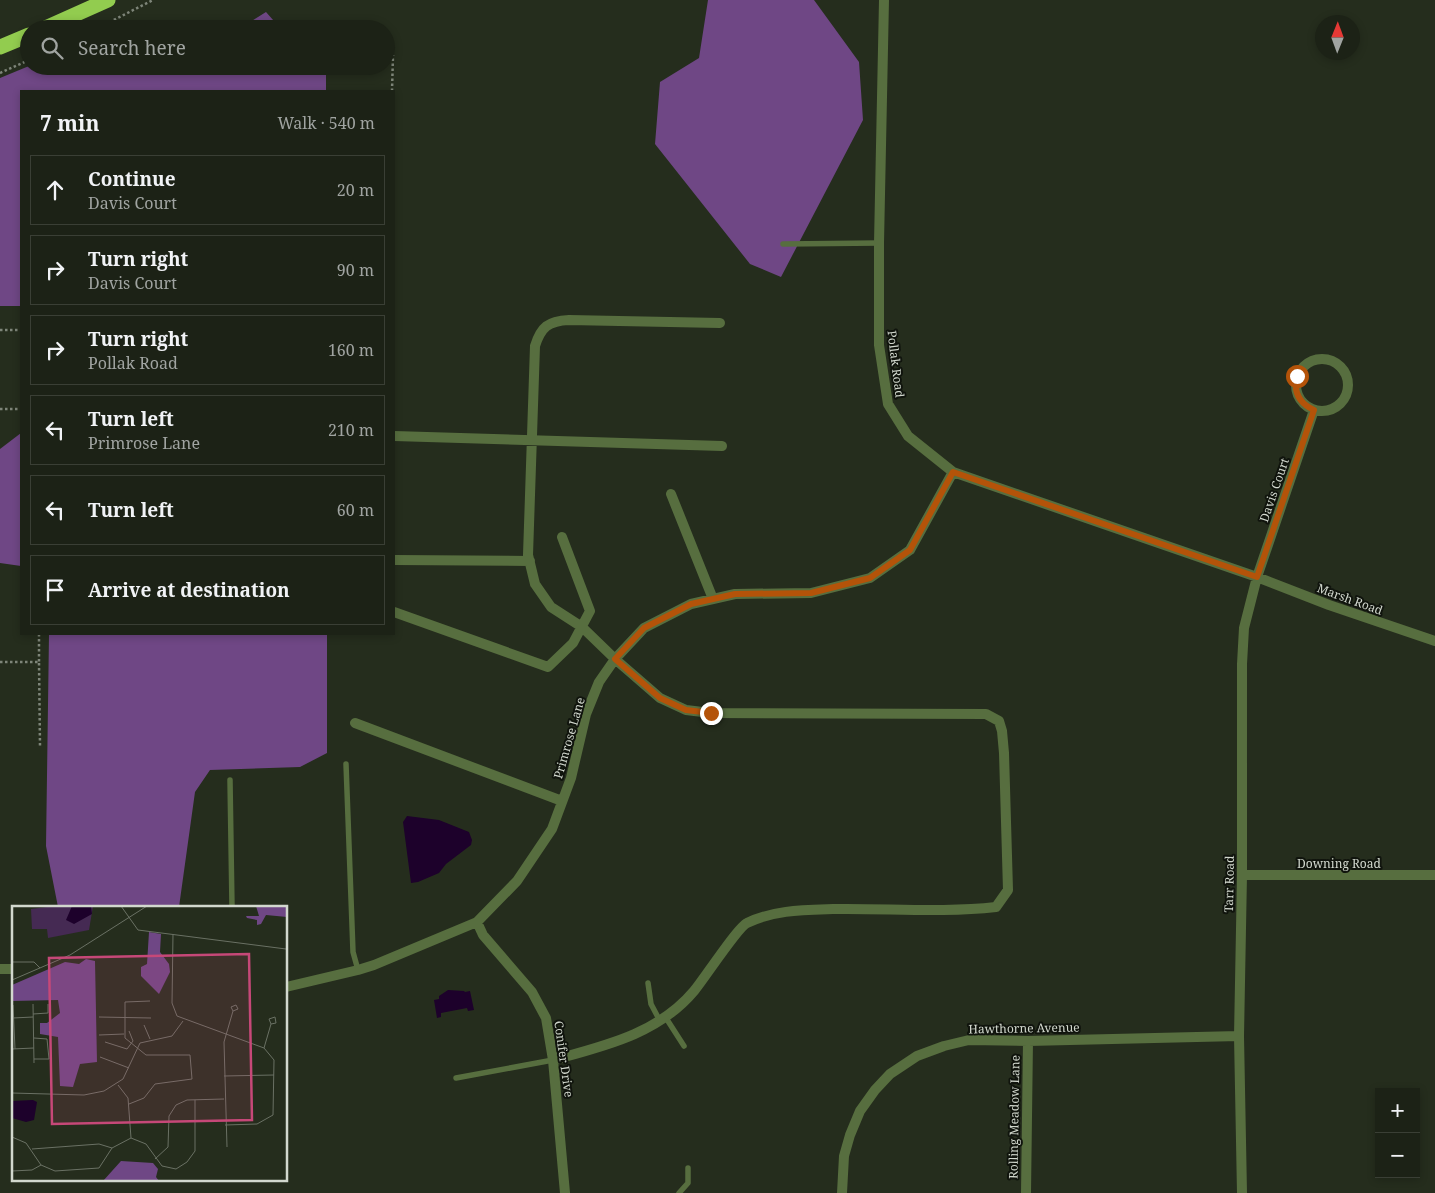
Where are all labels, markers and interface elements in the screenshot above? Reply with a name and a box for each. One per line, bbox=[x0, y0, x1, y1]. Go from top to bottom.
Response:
north arrow bbox=[1315, 15, 1360, 60]
search box bbox=[20, 20, 395, 75]
icon: search bbox=[38, 34, 66, 62]
text: Search here bbox=[78, 35, 186, 61]
text: 7 min bbox=[40, 109, 99, 137]
text: Walk · 540 m bbox=[278, 112, 375, 134]
text: Continue bbox=[88, 166, 176, 192]
icon: ahead bbox=[41, 176, 69, 204]
text: 20 m bbox=[337, 179, 374, 201]
text: Davis Court bbox=[88, 192, 177, 214]
text: Turn right bbox=[88, 246, 188, 272]
icon: right bbox=[41, 256, 69, 284]
text: 90 m bbox=[337, 259, 374, 281]
text: Davis Court bbox=[88, 272, 177, 294]
text: Turn right bbox=[88, 326, 188, 352]
street label: Pollak Road bbox=[883, 329, 909, 399]
icon: right bbox=[41, 336, 69, 364]
text: 160 m bbox=[328, 339, 374, 361]
text: Pollak Road bbox=[88, 352, 178, 374]
route start bbox=[1286, 365, 1309, 388]
text: Turn left bbox=[88, 406, 174, 432]
icon: left bbox=[41, 416, 69, 444]
text: 210 m bbox=[328, 419, 374, 441]
text: Primrose Lane bbox=[88, 432, 200, 454]
street label: Davis Court bbox=[1255, 456, 1293, 524]
icon: left bbox=[41, 496, 69, 524]
text: Turn left bbox=[88, 497, 174, 523]
text: 60 m bbox=[337, 499, 374, 521]
icon: arrive bbox=[41, 576, 69, 604]
text: Arrive at destination bbox=[88, 577, 290, 603]
street label: Marsh Road bbox=[1315, 579, 1386, 619]
street label: Primrose Lane bbox=[549, 695, 589, 781]
route end bbox=[700, 702, 723, 725]
street label: Tarr Road bbox=[1220, 855, 1238, 913]
street label: Downing Road bbox=[1297, 855, 1382, 872]
inset map bbox=[12, 906, 288, 1180]
street label: Hawthorne Avenue bbox=[968, 1019, 1080, 1037]
street label: Conifer Drive bbox=[550, 1020, 578, 1098]
street label: Rolling Meadow Lane bbox=[1004, 1055, 1024, 1179]
map controls bbox=[1375, 1088, 1420, 1178]
button: + bbox=[1375, 1088, 1420, 1133]
button: − bbox=[1375, 1133, 1420, 1178]

